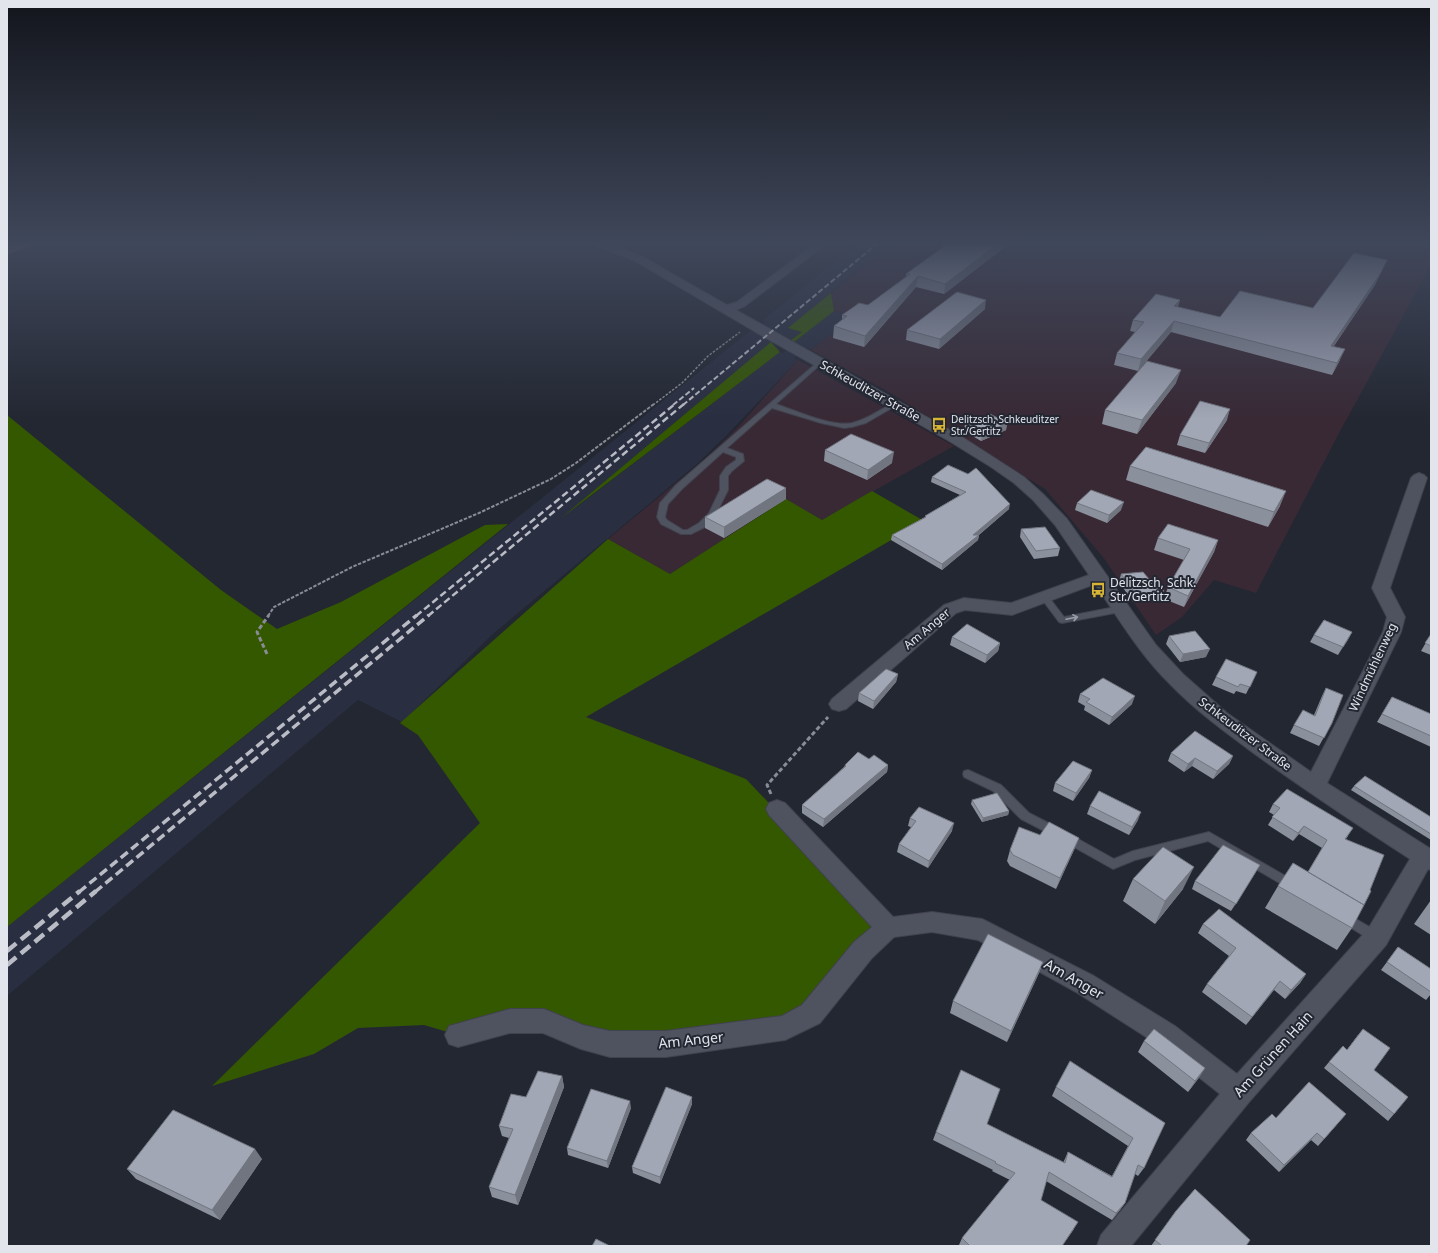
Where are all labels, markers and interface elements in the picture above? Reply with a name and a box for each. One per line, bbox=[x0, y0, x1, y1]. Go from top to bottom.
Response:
street label: Schkeuditzer Straße bbox=[817, 356, 924, 425]
place label: Delitzsch, Schkeuditzer Str./Gertitz bbox=[951, 412, 1059, 438]
bus stop icon: Delitzsch, Schkeuditzer Str./Gertitz bbox=[930, 416, 948, 434]
place label: Delitzsch, Schk. Str./Gertitz bbox=[1110, 574, 1196, 605]
bus stop icon: Delitzsch, Schk. Str./Gertitz bbox=[1089, 581, 1107, 599]
street label: Am Anger bbox=[900, 604, 954, 653]
one-way arrow bbox=[1066, 614, 1079, 622]
street label: Windmühlenweg bbox=[1345, 620, 1401, 714]
street label: Schkeuditzer Straße bbox=[1195, 693, 1295, 774]
street label: Am Anger bbox=[1041, 954, 1108, 1003]
street label: Am Grünen Hain bbox=[1229, 1007, 1316, 1101]
street label: Am Anger bbox=[657, 1027, 725, 1052]

